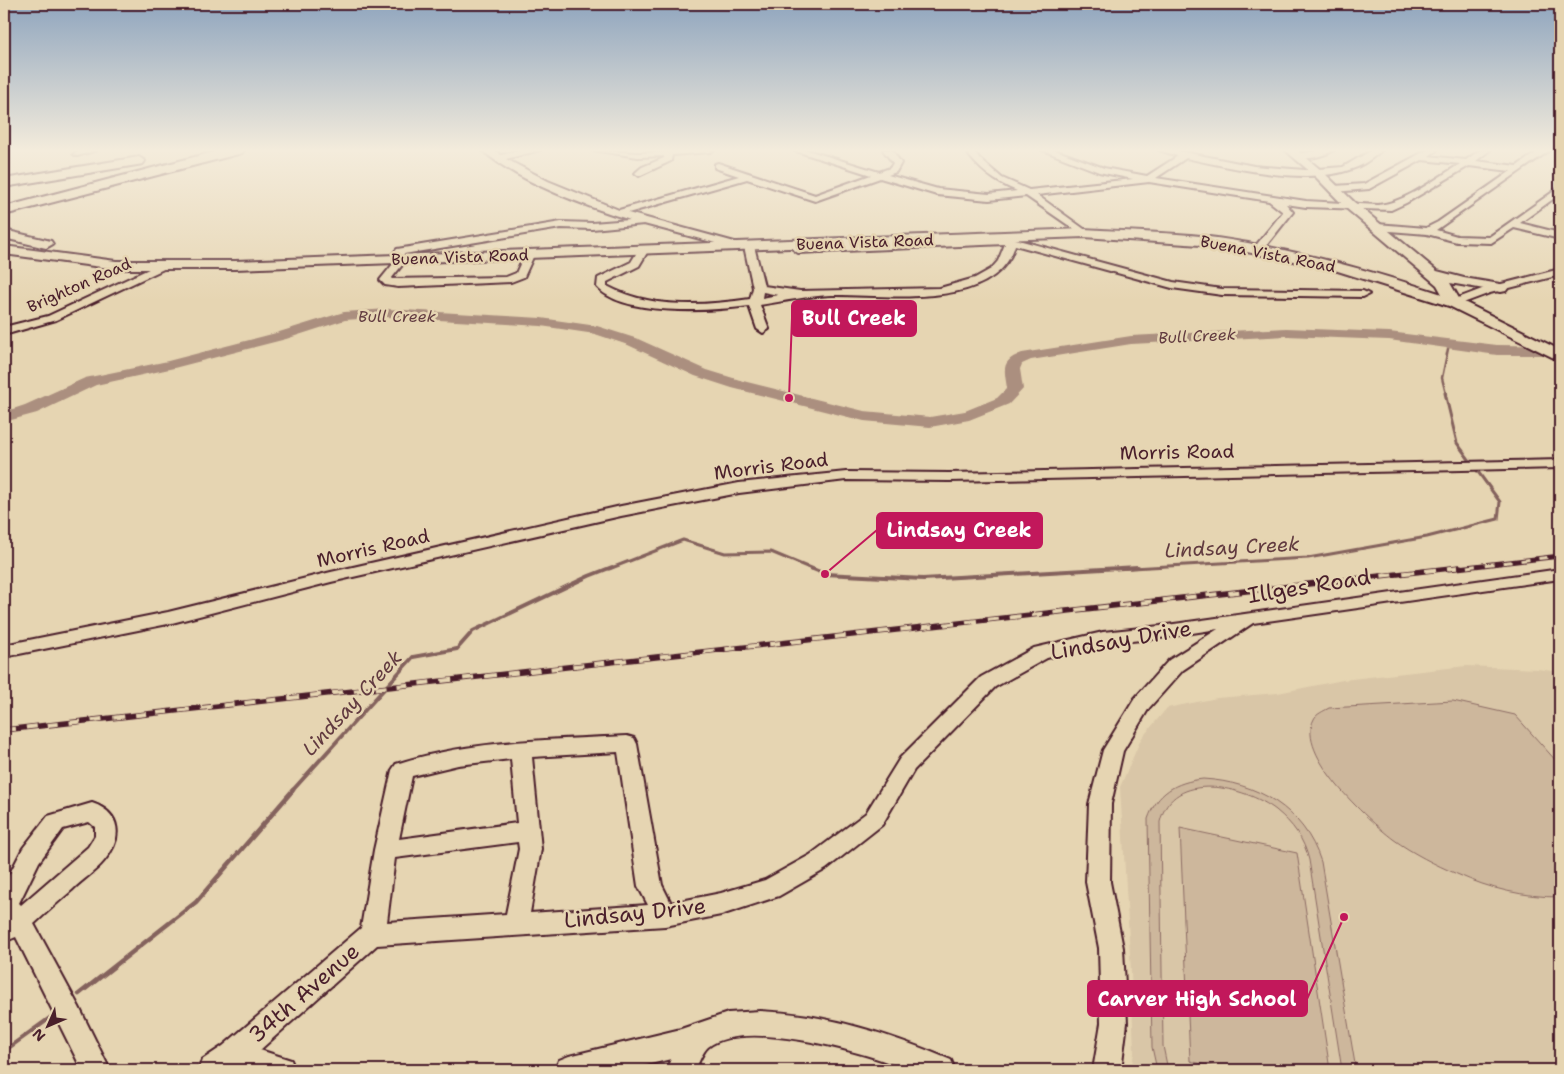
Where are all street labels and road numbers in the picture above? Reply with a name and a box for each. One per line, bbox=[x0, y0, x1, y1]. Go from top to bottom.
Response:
street label: Buena Vista Road bbox=[796, 229, 934, 255]
street label: Buena Vista Road bbox=[1199, 231, 1337, 277]
street label: Buena Vista Road bbox=[391, 244, 529, 270]
street label: Brighton Road bbox=[24, 253, 134, 317]
street label: Morris Road bbox=[1119, 439, 1235, 465]
street label: Morris Road bbox=[713, 447, 829, 485]
street label: Morris Road bbox=[314, 523, 432, 573]
street label: Illges Road bbox=[1245, 562, 1373, 610]
street label: Lindsay Drive bbox=[1048, 613, 1194, 667]
street label: Lindsay Drive bbox=[563, 891, 707, 935]
street label: 34th Avenue bbox=[242, 937, 366, 1049]

